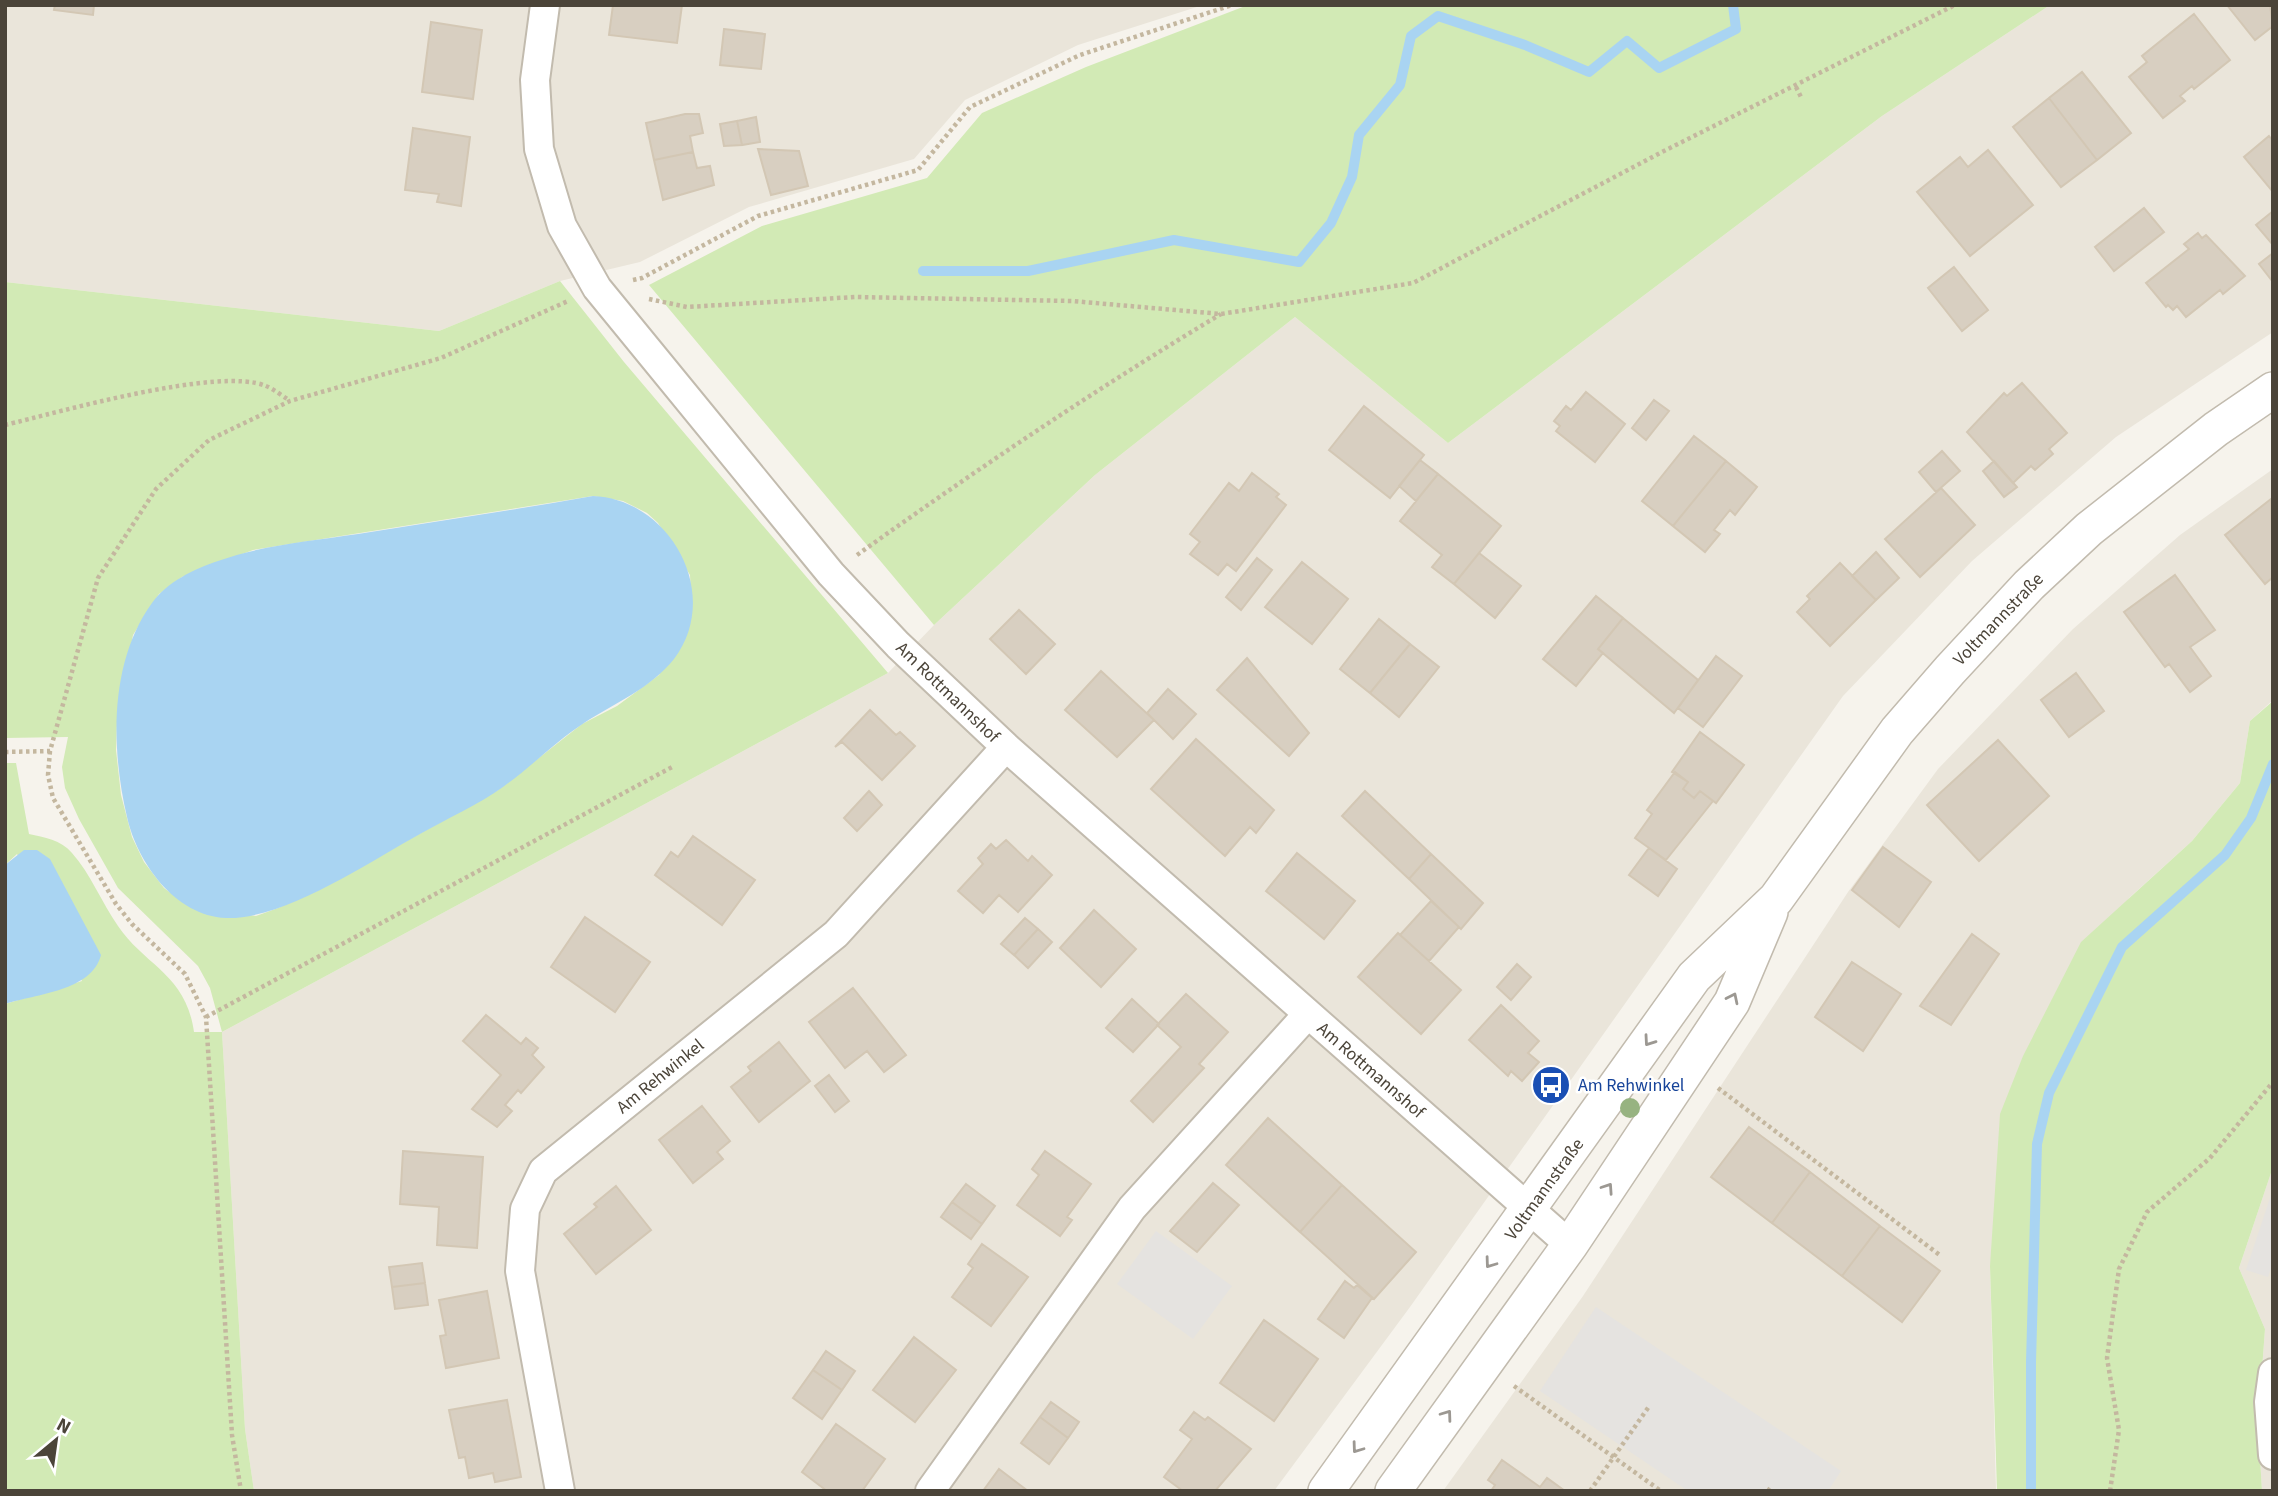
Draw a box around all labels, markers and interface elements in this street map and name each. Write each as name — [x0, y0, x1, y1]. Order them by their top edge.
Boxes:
street label: Voltmannstraße — [1947, 567, 2049, 671]
street label: Am Rottmannshof — [890, 636, 1006, 749]
one-way arrow — [1725, 993, 1739, 1005]
street label: Am Rottmannshof — [1311, 1016, 1431, 1125]
street label: Am Rehwinkel — [611, 1033, 710, 1120]
one-way arrow — [1645, 1033, 1657, 1046]
bus stop icon: Am Rehwinkel — [1530, 1064, 1572, 1106]
place label: Am Rehwinkel — [1578, 1073, 1684, 1098]
street label: Voltmannstraße — [1499, 1133, 1590, 1245]
one-way arrow — [1600, 1183, 1612, 1196]
one-way arrow — [1486, 1255, 1499, 1268]
north arrow — [21, 1405, 91, 1475]
one-way arrow — [1439, 1411, 1451, 1423]
text: N — [51, 1412, 76, 1441]
one-way arrow — [1353, 1440, 1366, 1453]

